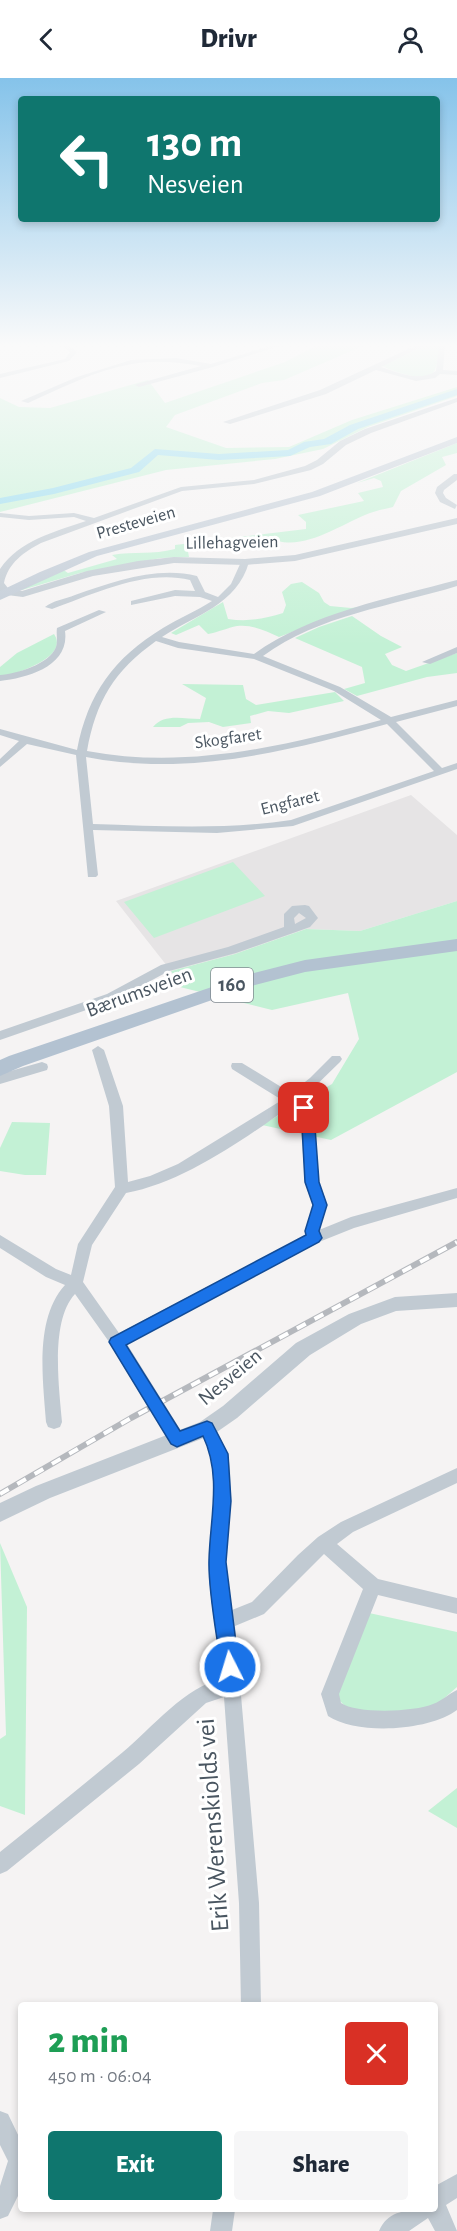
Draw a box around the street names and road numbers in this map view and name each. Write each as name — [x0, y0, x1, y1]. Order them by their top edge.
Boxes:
street label: Presteveien — [94, 503, 178, 543]
street label: Lillehagveien — [185, 533, 279, 553]
street label: Skogfaret — [194, 725, 263, 753]
street label: Engfaret — [259, 787, 321, 819]
street label: Bærumsveien — [83, 963, 195, 1021]
road number: 160 — [211, 968, 253, 1002]
street label: Nesveien — [194, 1345, 266, 1409]
street label: Erik Werenskiolds vei — [193, 1717, 233, 1933]

